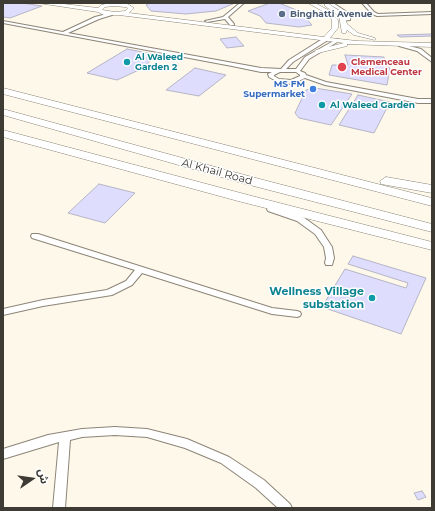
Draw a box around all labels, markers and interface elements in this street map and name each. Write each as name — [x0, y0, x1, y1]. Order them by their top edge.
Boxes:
marker: Binghatti Avenue — [277, 9, 287, 19]
place label: Binghatti Avenue — [290, 9, 373, 19]
place label: Al Waleed Garden 2 — [135, 52, 183, 73]
marker: Al Waleed Garden 2 — [122, 57, 132, 67]
place label: Clemenceau Medical Center — [351, 57, 422, 78]
marker: Clemenceau Medical Center — [336, 61, 348, 73]
place label: MS FM Supermarket — [243, 79, 305, 100]
marker: MS FM Supermarket — [308, 84, 318, 94]
marker: Al Waleed Garden — [317, 100, 327, 110]
place label: Al Waleed Garden — [330, 100, 415, 110]
street label: Al Khail Road — [180, 156, 254, 188]
place label: Wellness Village substation — [269, 285, 364, 311]
marker: Wellness Village substation — [367, 293, 377, 303]
north arrow — [12, 459, 52, 499]
text: ش — [35, 467, 52, 485]

